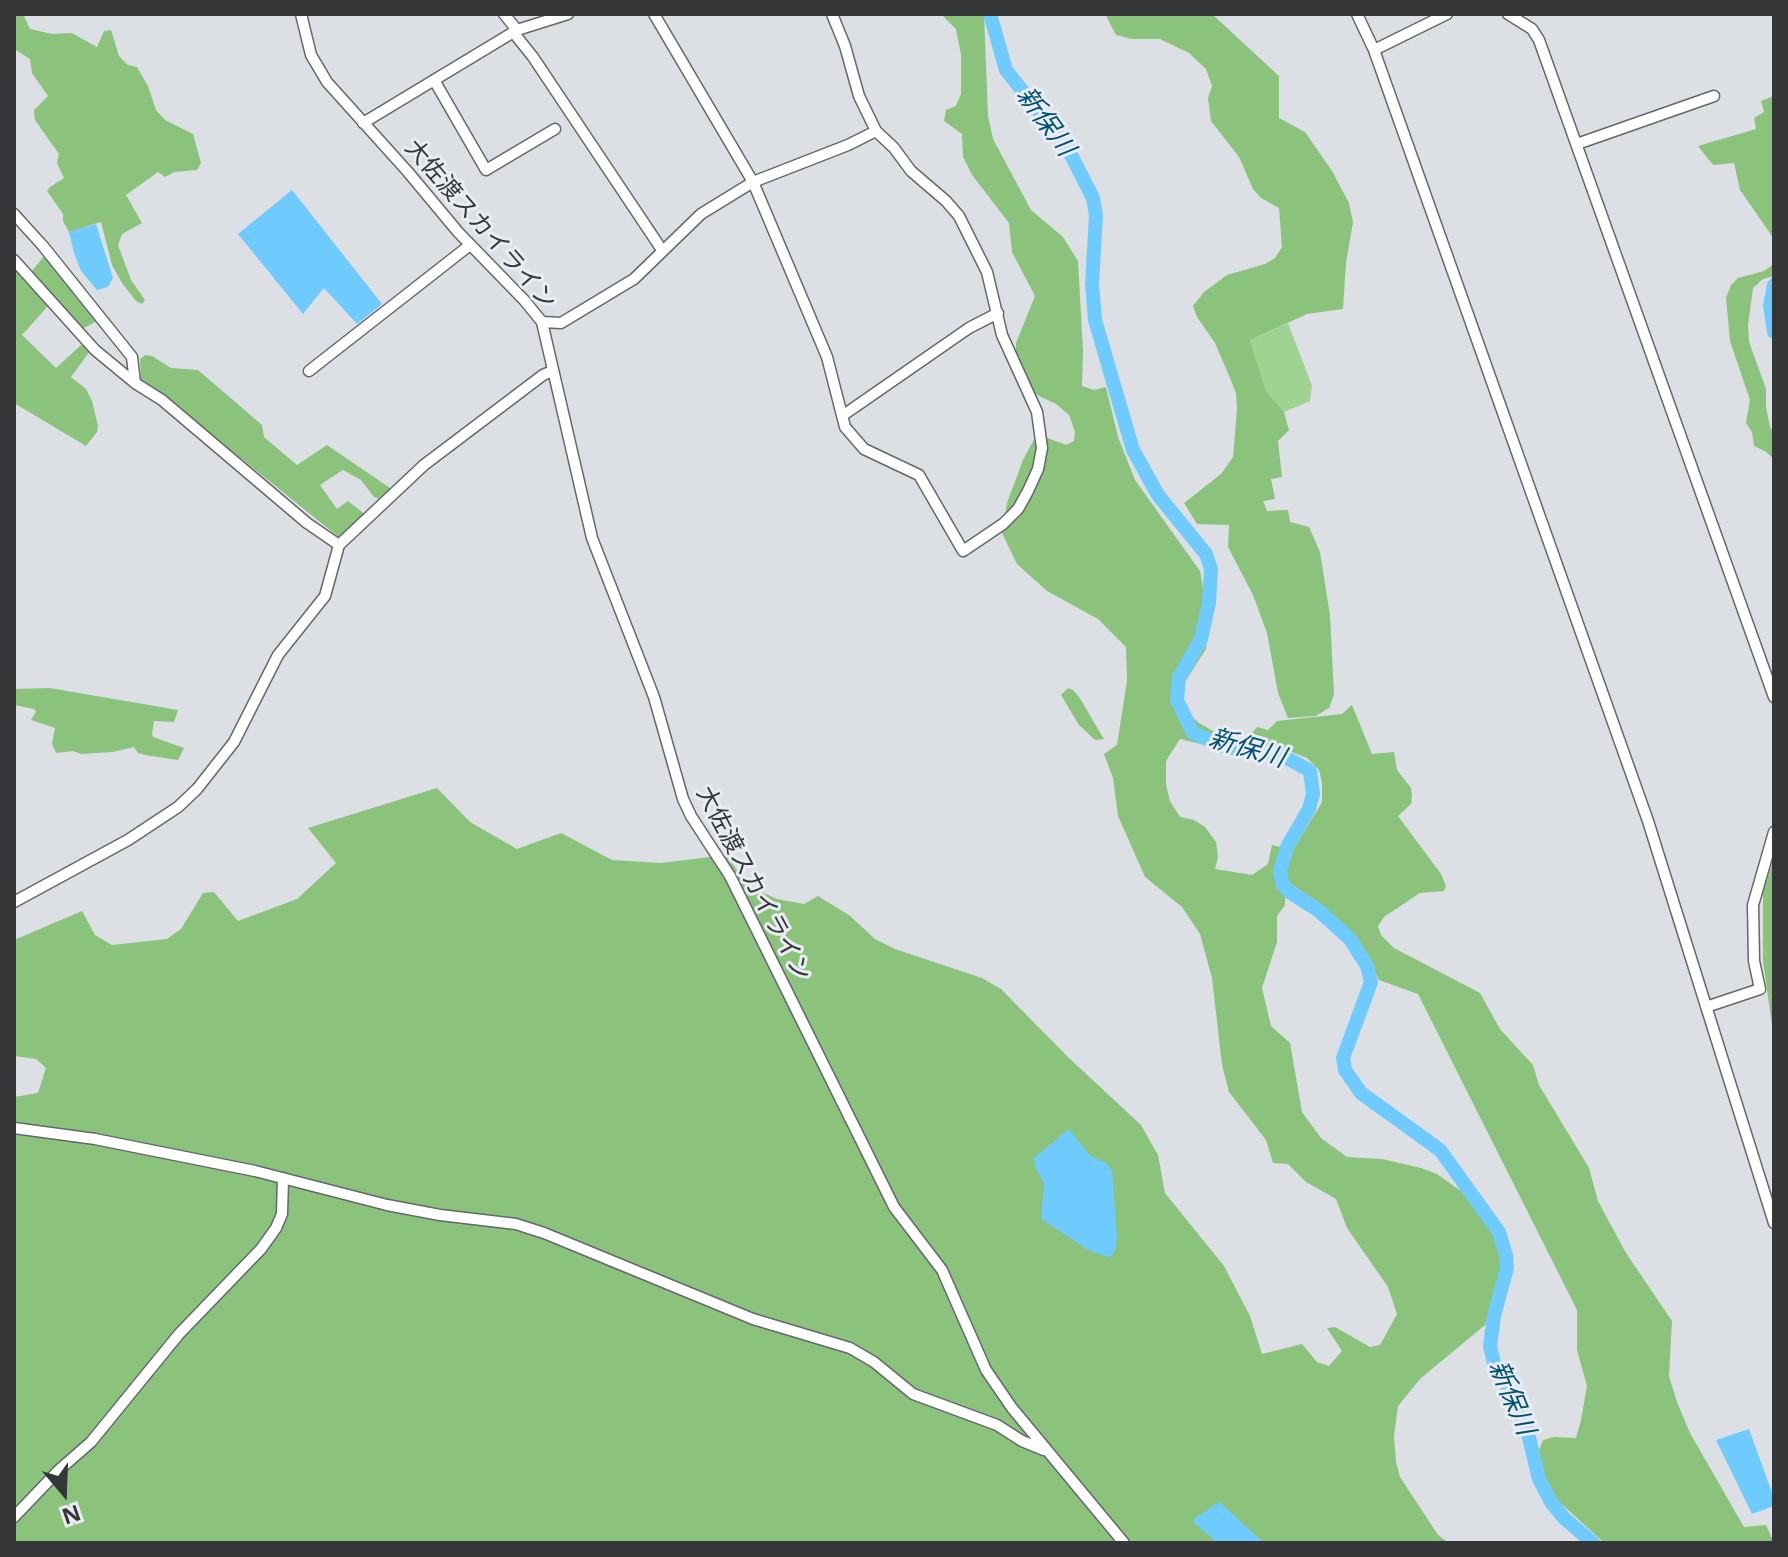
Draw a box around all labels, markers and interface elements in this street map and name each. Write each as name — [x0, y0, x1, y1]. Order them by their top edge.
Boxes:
water label: 新保川 — [1009, 81, 1081, 163]
street label: 大佐渡スカイライン — [398, 134, 562, 316]
water label: 新保川 — [1205, 723, 1289, 775]
street label: 大佐渡スカイライン — [690, 782, 816, 986]
water label: 新保川 — [1481, 1356, 1541, 1440]
north arrow — [24, 1453, 104, 1533]
text: N — [58, 1499, 85, 1533]

